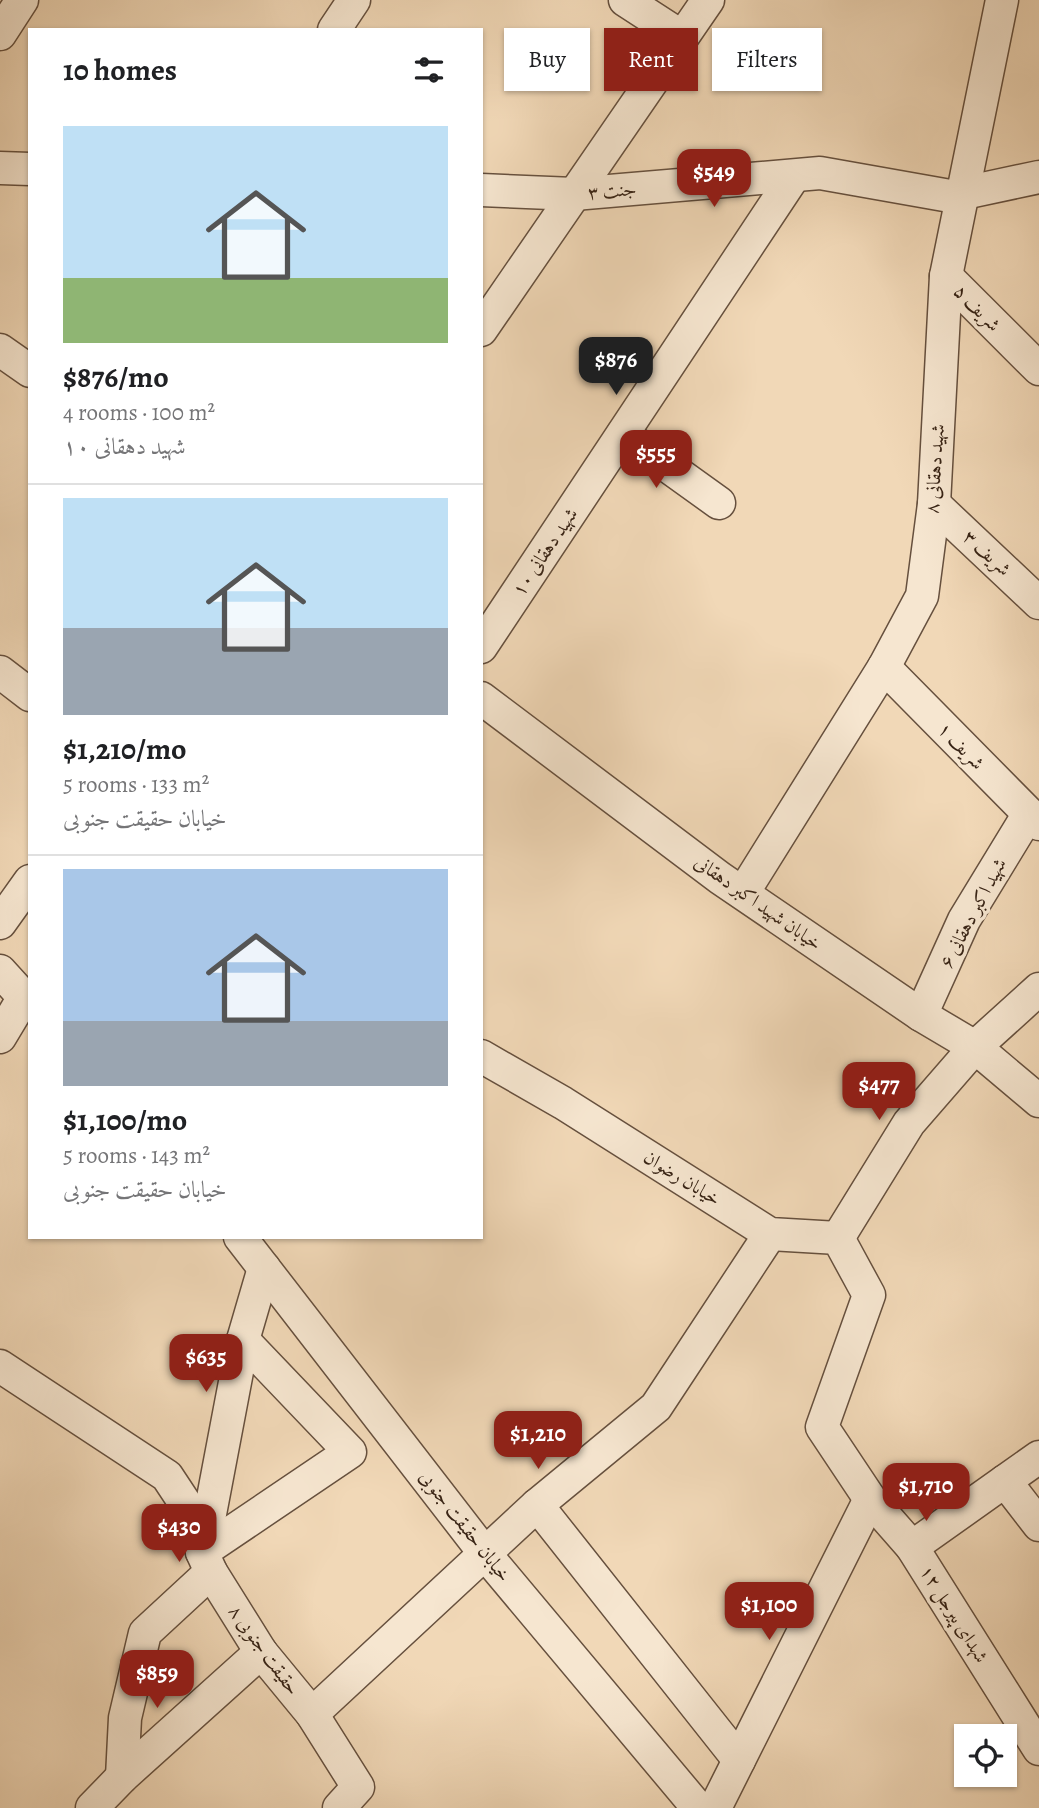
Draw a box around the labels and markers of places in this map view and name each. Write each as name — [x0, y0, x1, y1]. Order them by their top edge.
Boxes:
pin: $549 — [673, 150, 755, 209]
pin: $876 — [575, 338, 657, 397]
pin: $555 — [615, 430, 697, 490]
pin: $477 — [838, 1062, 920, 1122]
pin: $635 — [165, 1334, 247, 1394]
pin: $1,210 — [481, 1412, 595, 1471]
pin: $1,710 — [869, 1464, 983, 1523]
pin: $430 — [138, 1504, 220, 1564]
pin: $1,100 — [712, 1582, 826, 1642]
pin: $859 — [116, 1650, 198, 1710]

